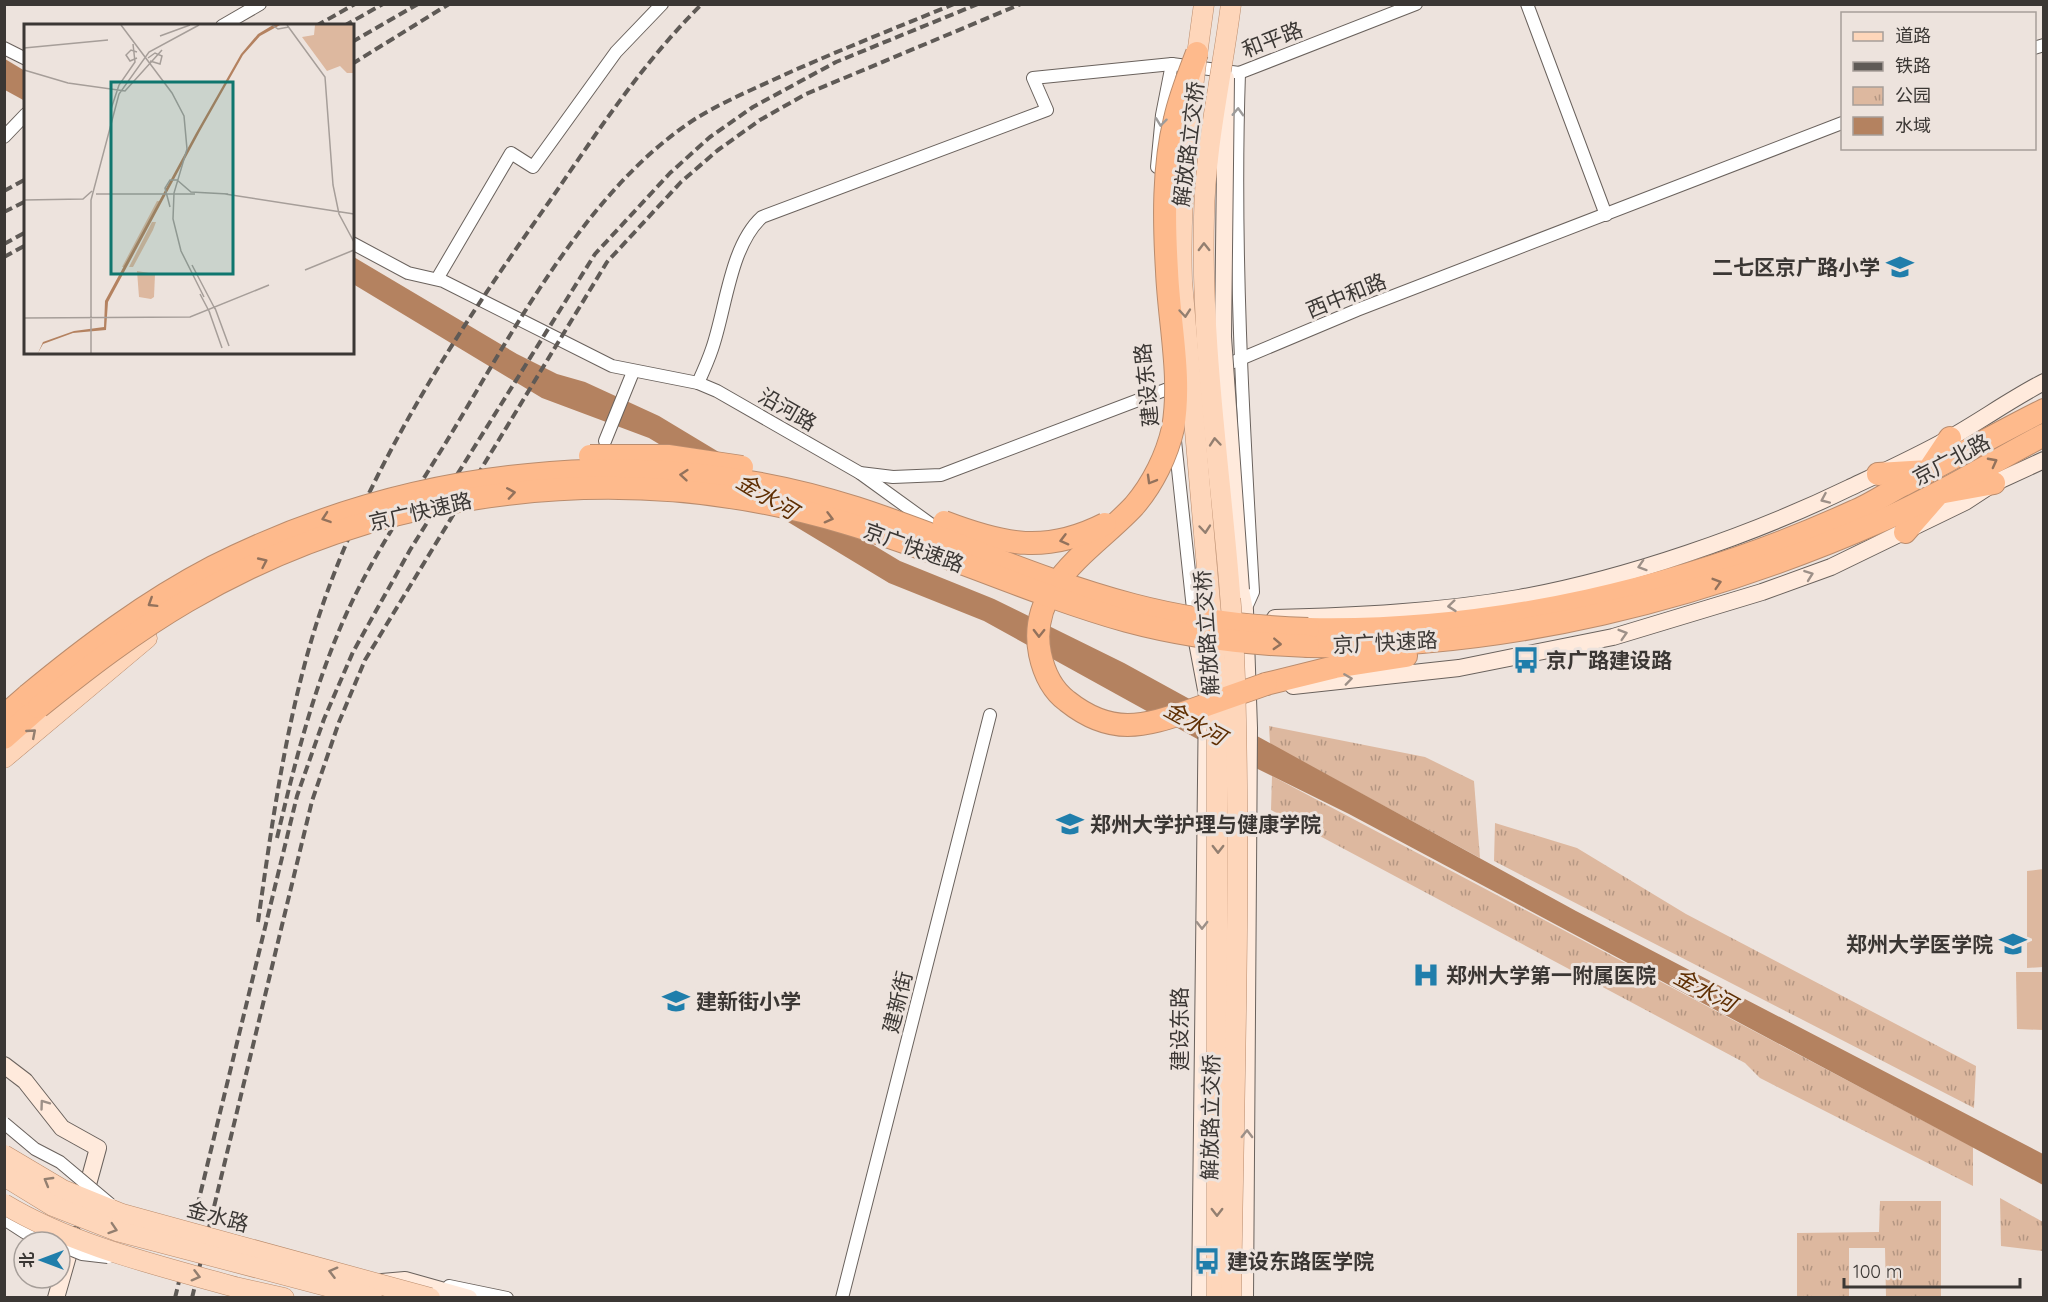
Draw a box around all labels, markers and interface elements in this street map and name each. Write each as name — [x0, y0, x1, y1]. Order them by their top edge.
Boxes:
legend — [1841, 12, 2036, 150]
street label: 和平路 — [1238, 16, 1306, 62]
inset map — [24, 24, 354, 354]
text: 道路 — [1895, 24, 1931, 47]
text: 铁路 — [1895, 54, 1931, 77]
street label: 解放路立交桥 — [1167, 80, 1209, 208]
text: 公园 — [1895, 84, 1931, 107]
one-way arrow — [1231, 108, 1244, 117]
text: 水域 — [1895, 114, 1931, 137]
one-way arrow — [1155, 117, 1168, 126]
one-way arrow — [1198, 243, 1210, 252]
school or university icon: 二七区京广路小学 — [1885, 252, 1915, 282]
place label: 二七区京广路小学 — [1712, 254, 1880, 280]
street label: 西中和路 — [1302, 267, 1390, 323]
one-way arrow — [1178, 309, 1191, 318]
street label: 建设东路 — [1129, 342, 1163, 428]
street label: 沿河路 — [754, 382, 822, 436]
street label: 京广北路 — [1908, 428, 1994, 490]
one-way arrow — [1209, 437, 1222, 446]
one-way arrow — [1987, 458, 1997, 469]
water label: 金水河 — [731, 467, 806, 527]
one-way arrow — [679, 469, 689, 482]
one-way arrow — [1147, 474, 1159, 484]
street label: 京广快速路 — [366, 487, 474, 535]
one-way arrow — [506, 487, 515, 499]
one-way arrow — [1821, 492, 1832, 504]
one-way arrow — [824, 510, 834, 523]
one-way arrow — [322, 511, 332, 524]
street label: 京广快速路 — [860, 517, 968, 577]
one-way arrow — [1198, 524, 1211, 533]
one-way arrow — [1059, 533, 1069, 546]
one-way arrow — [257, 557, 268, 569]
one-way arrow — [1637, 559, 1648, 571]
street label: 解放路立交桥 — [1189, 569, 1223, 697]
one-way arrow — [1803, 570, 1814, 583]
one-way arrow — [1711, 578, 1722, 590]
one-way arrow — [147, 596, 158, 607]
one-way arrow — [1447, 599, 1456, 612]
street label: 京广快速路 — [1332, 626, 1438, 658]
one-way arrow — [1033, 629, 1045, 638]
one-way arrow — [1617, 629, 1628, 642]
one-way arrow — [1273, 638, 1282, 651]
bus stop icon: 京广路建设路 — [1511, 645, 1541, 675]
place label: 京广路建设路 — [1546, 647, 1672, 673]
one-way arrow — [1344, 674, 1353, 686]
water label: 金水河 — [1159, 695, 1234, 753]
one-way arrow — [25, 729, 36, 740]
school or university icon: 郑州大学护理与健康学院 — [1055, 809, 1085, 839]
place label: 郑州大学护理与健康学院 — [1090, 811, 1321, 837]
one-way arrow — [1212, 845, 1224, 854]
one-way arrow — [1196, 920, 1208, 929]
school or university icon: 郑州大学医学院 — [1998, 929, 2028, 959]
place label: 郑州大学医学院 — [1846, 931, 1993, 957]
hospital icon: 郑州大学第一附属医院 — [1411, 960, 1441, 990]
place label: 郑州大学第一附属医院 — [1446, 962, 1656, 988]
water label: 金水河 — [1669, 962, 1744, 1020]
street label: 建新街 — [877, 968, 917, 1036]
school or university icon: 建新街小学 — [661, 986, 691, 1016]
street label: 建设东路 — [1166, 987, 1192, 1071]
place label: 建新街小学 — [696, 988, 801, 1014]
street label: 解放路立交桥 — [1196, 1054, 1224, 1180]
one-way arrow — [41, 1100, 52, 1111]
one-way arrow — [1241, 1130, 1253, 1139]
one-way arrow — [44, 1177, 54, 1189]
street label: 金水路 — [184, 1195, 252, 1237]
one-way arrow — [1211, 1208, 1223, 1217]
one-way arrow — [107, 1222, 118, 1235]
north arrow — [12, 1230, 72, 1290]
bus stop icon: 建设东路医学院 — [1192, 1246, 1222, 1276]
place label: 建设东路医学院 — [1227, 1248, 1374, 1274]
scale bar — [1844, 1251, 2020, 1289]
text: 北 — [17, 1252, 37, 1268]
text: 100 m — [1853, 1260, 1902, 1283]
one-way arrow — [328, 1266, 338, 1279]
one-way arrow — [191, 1269, 201, 1281]

